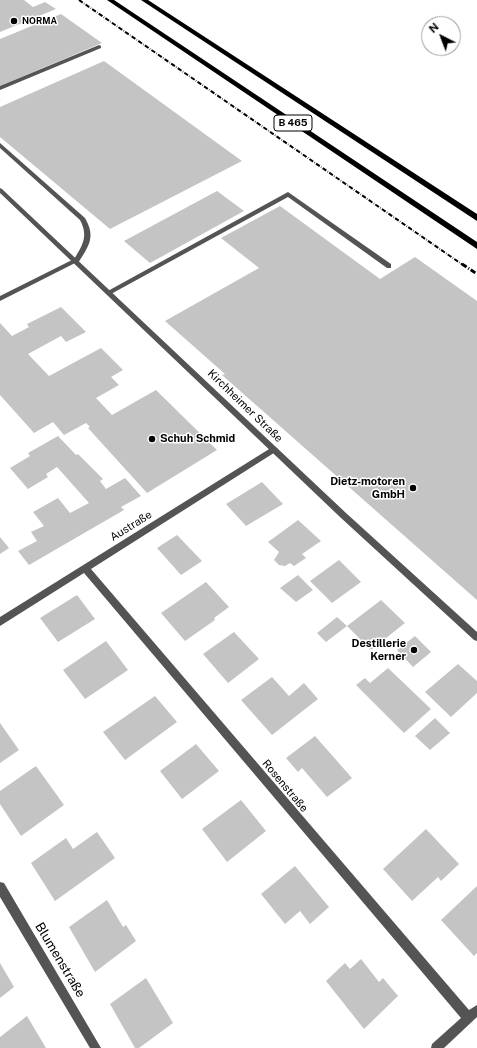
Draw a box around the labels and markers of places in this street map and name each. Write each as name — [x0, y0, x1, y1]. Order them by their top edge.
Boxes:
marker: NORMA — [9, 16, 19, 26]
place label: NORMA — [22, 16, 57, 26]
place label: Schuh Schmid — [160, 432, 235, 446]
marker: Schuh Schmid — [147, 434, 157, 444]
place label: Dietz‐motoren GmbH — [330, 475, 405, 501]
marker: Dietz‐motoren GmbH — [408, 483, 418, 493]
place label: Destillerie Kerner — [352, 637, 406, 663]
marker: Destillerie Kerner — [409, 645, 419, 655]

